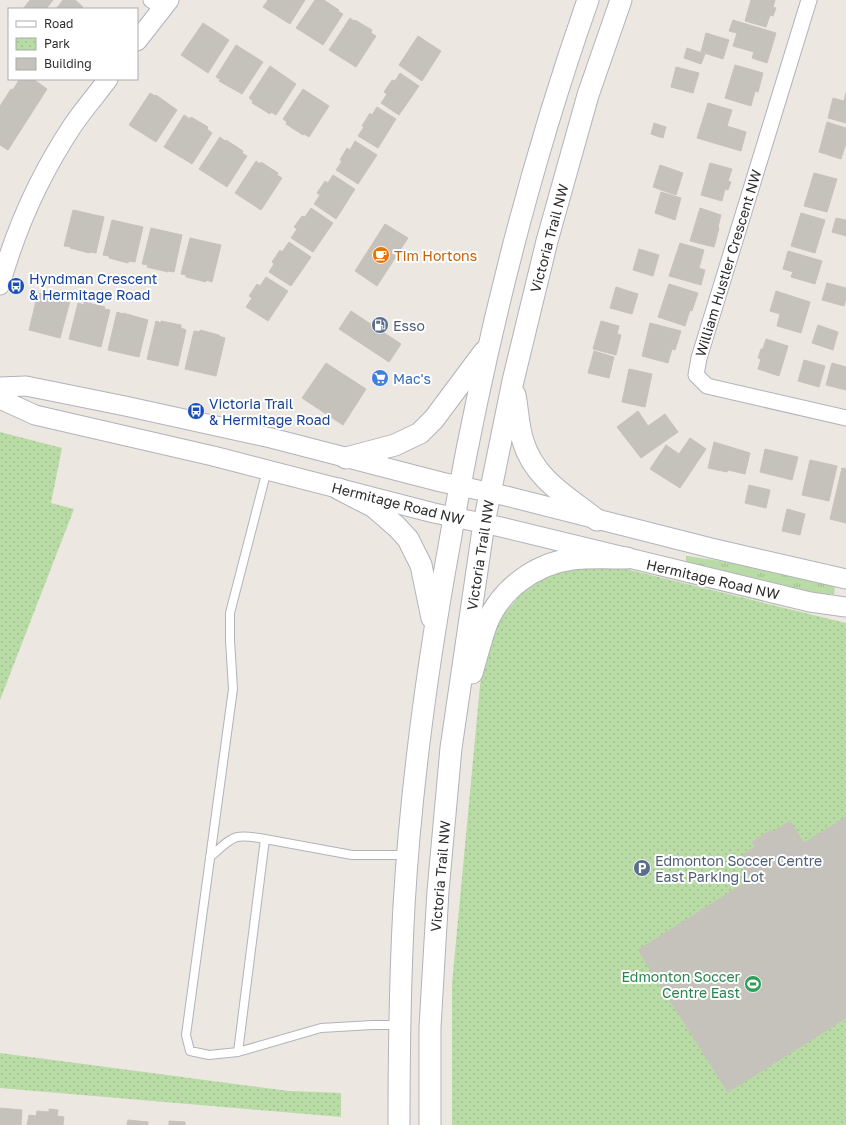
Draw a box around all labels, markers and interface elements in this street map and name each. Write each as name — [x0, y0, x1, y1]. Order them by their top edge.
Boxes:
legend — [8, 8, 138, 80]
text: Road — [44, 16, 73, 31]
text: Park — [44, 36, 70, 51]
text: Building — [44, 56, 92, 71]
street label: William Hustler Crescent NW — [691, 167, 765, 359]
street label: Victoria Trail NW — [526, 181, 572, 294]
cafe icon: Tim Hortons — [371, 245, 391, 265]
place label: Tim Hortons — [394, 247, 477, 264]
place label: Hyndman Crescent & Hermitage Road — [29, 270, 157, 303]
bus stop icon: Hyndman Crescent & Hermitage Road — [6, 276, 26, 296]
fuel station icon: Esso — [370, 315, 390, 335]
place label: Esso — [393, 317, 425, 334]
supermarket icon: Mac's — [370, 368, 390, 388]
place label: Mac's — [393, 370, 431, 387]
place label: Victoria Trail & Hermitage Road — [209, 395, 330, 428]
bus stop icon: Victoria Trail & Hermitage Road — [186, 401, 206, 421]
street label: Hermitage Road NW — [330, 478, 467, 528]
street label: Victoria Trail NW — [463, 498, 497, 612]
street label: Hermitage Road NW — [645, 555, 782, 603]
street label: Victoria Trail NW — [427, 819, 453, 932]
place label: Edmonton Soccer Centre East Parking Lot — [655, 852, 822, 885]
parking icon: Edmonton Soccer Centre East Parking Lot — [632, 858, 652, 878]
place label: Edmonton Soccer Centre East — [621, 968, 741, 1001]
sports icon: Edmonton Soccer Centre East — [743, 974, 763, 994]

